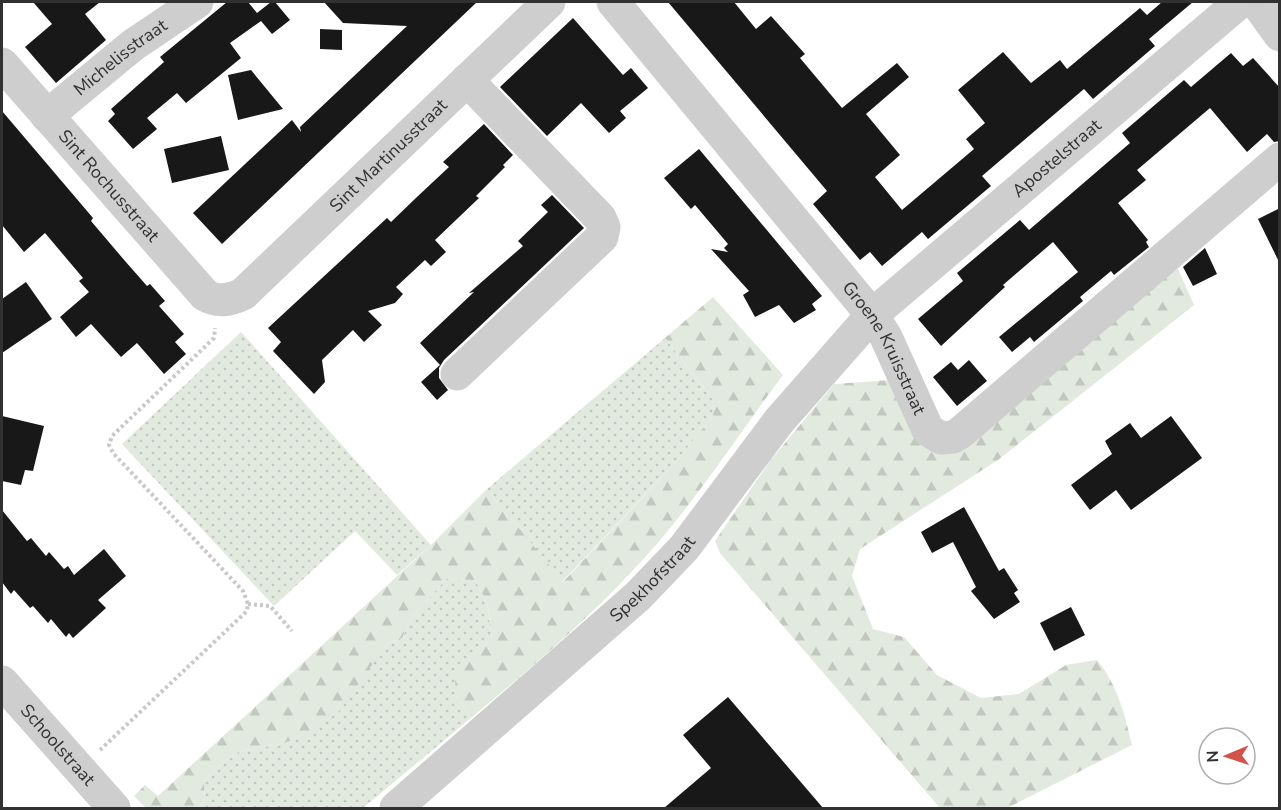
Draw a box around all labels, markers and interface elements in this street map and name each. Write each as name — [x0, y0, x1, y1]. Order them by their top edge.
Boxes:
street label: Michelisstraat — [68, 13, 172, 101]
street label: Sint Martinusstraat — [324, 93, 453, 217]
street label: Apostelstraat — [1007, 113, 1107, 203]
street label: Sint Rochusstraat — [53, 124, 165, 248]
street label: Groene Kruisstraat — [837, 276, 932, 419]
street label: Spekhofstraat — [604, 530, 701, 628]
street label: Schoolstraat — [15, 699, 101, 791]
north arrow — [1197, 726, 1257, 786]
text: N — [1202, 750, 1224, 763]

